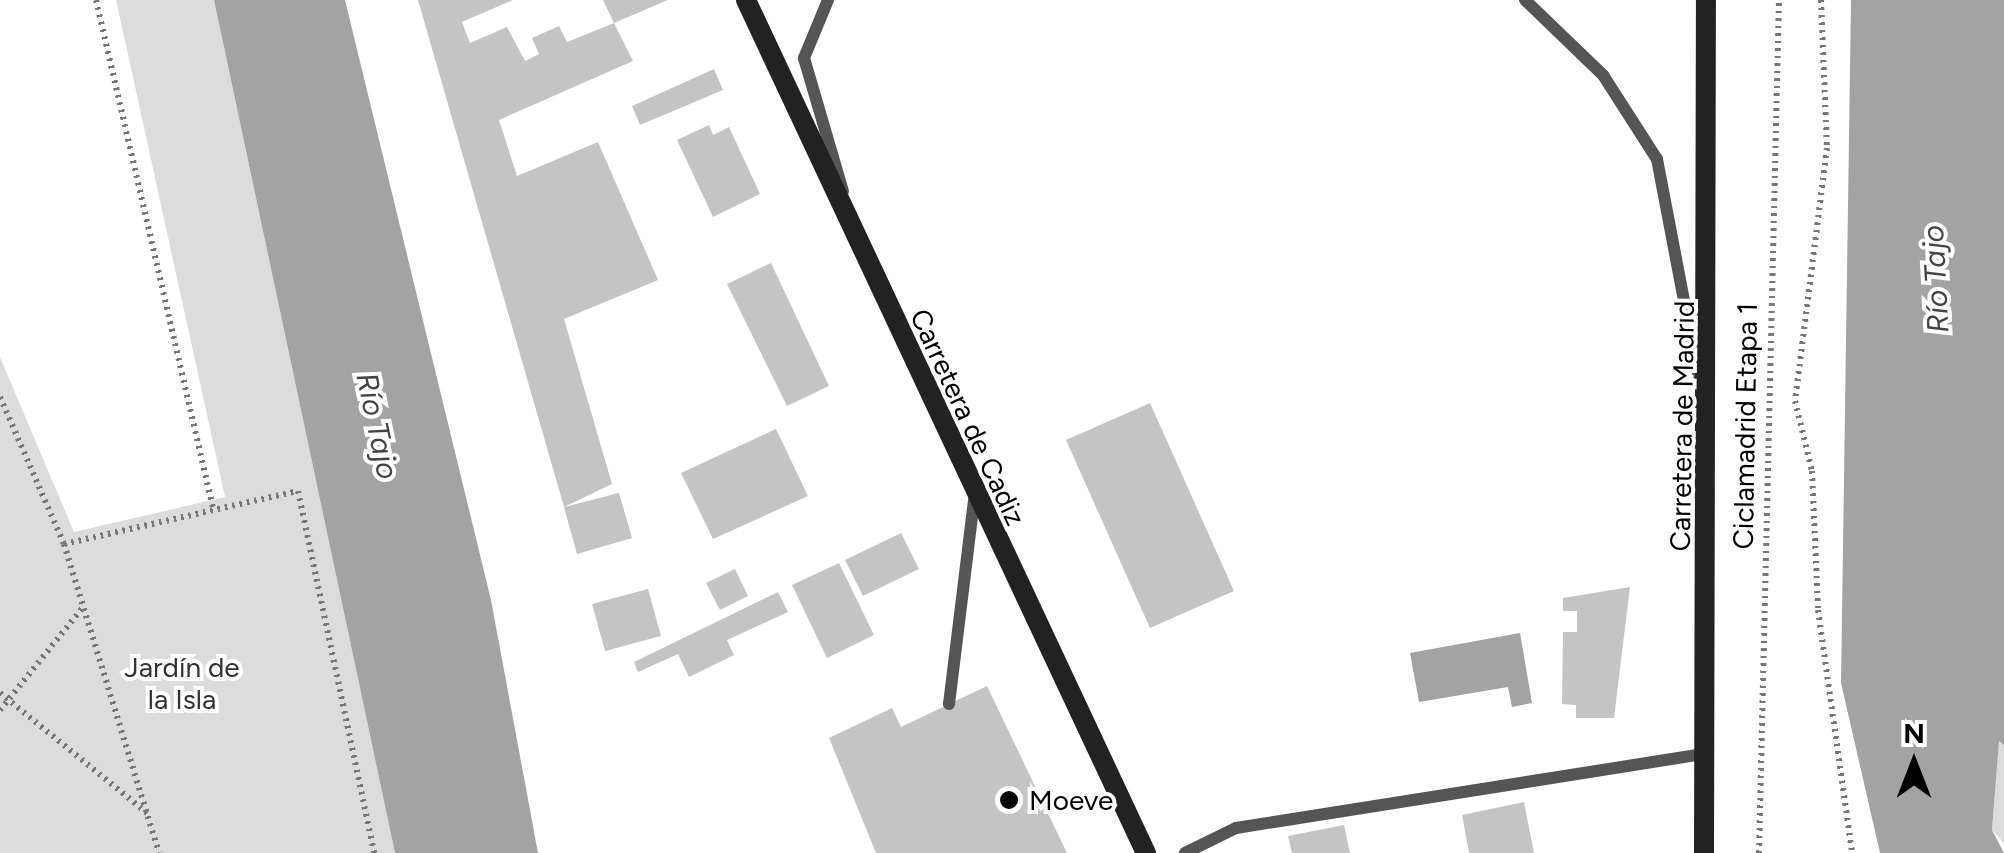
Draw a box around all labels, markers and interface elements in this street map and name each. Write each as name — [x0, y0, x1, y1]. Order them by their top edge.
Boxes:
water label: Río Tajo — [1915, 224, 1957, 334]
street label: Carretera de Madrid — [1663, 300, 1701, 552]
street label: Ciclamadrid Etapa 1 — [1726, 302, 1764, 550]
street label: Carretera de Cadiz — [903, 303, 1033, 531]
water label: Río Tajo — [348, 369, 406, 483]
park label: Jardín de la Isla — [124, 650, 240, 716]
north arrow — [1864, 713, 1964, 813]
text: N — [1903, 716, 1925, 750]
place label: Moeve — [1029, 783, 1113, 817]
marker: Moeve — [998, 789, 1020, 811]

